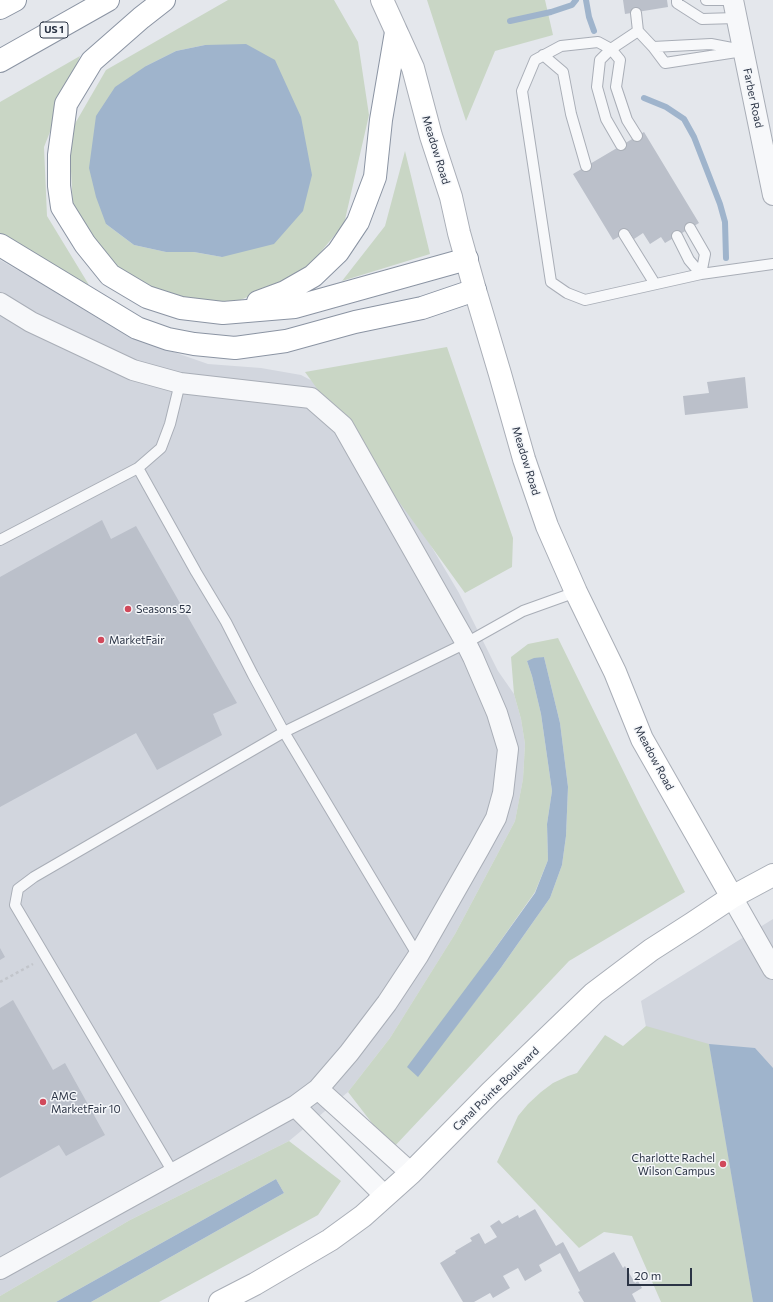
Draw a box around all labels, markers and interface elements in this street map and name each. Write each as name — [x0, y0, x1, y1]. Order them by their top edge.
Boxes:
road number: US 1 — [40, 22, 68, 38]
street label: Farber Road — [740, 67, 766, 129]
street label: Meadow Road — [419, 114, 453, 186]
street label: Meadow Road — [509, 425, 543, 497]
place label: Seasons 52 — [136, 602, 191, 616]
marker: Seasons 52 — [123, 604, 133, 614]
place label: MarketFair — [109, 633, 165, 647]
marker: MarketFair — [96, 635, 106, 645]
street label: Meadow Road — [631, 723, 677, 793]
street label: Canal Pointe Boulevard — [450, 1044, 542, 1134]
place label: AMC MarketFair 10 — [51, 1089, 121, 1115]
marker: AMC MarketFair 10 — [38, 1097, 48, 1107]
place label: Charlotte Rachel Wilson Campus — [631, 1151, 715, 1177]
marker: Charlotte Rachel Wilson Campus — [718, 1159, 728, 1169]
scale bar — [629, 1260, 694, 1286]
text: 20 m — [634, 1268, 661, 1282]

